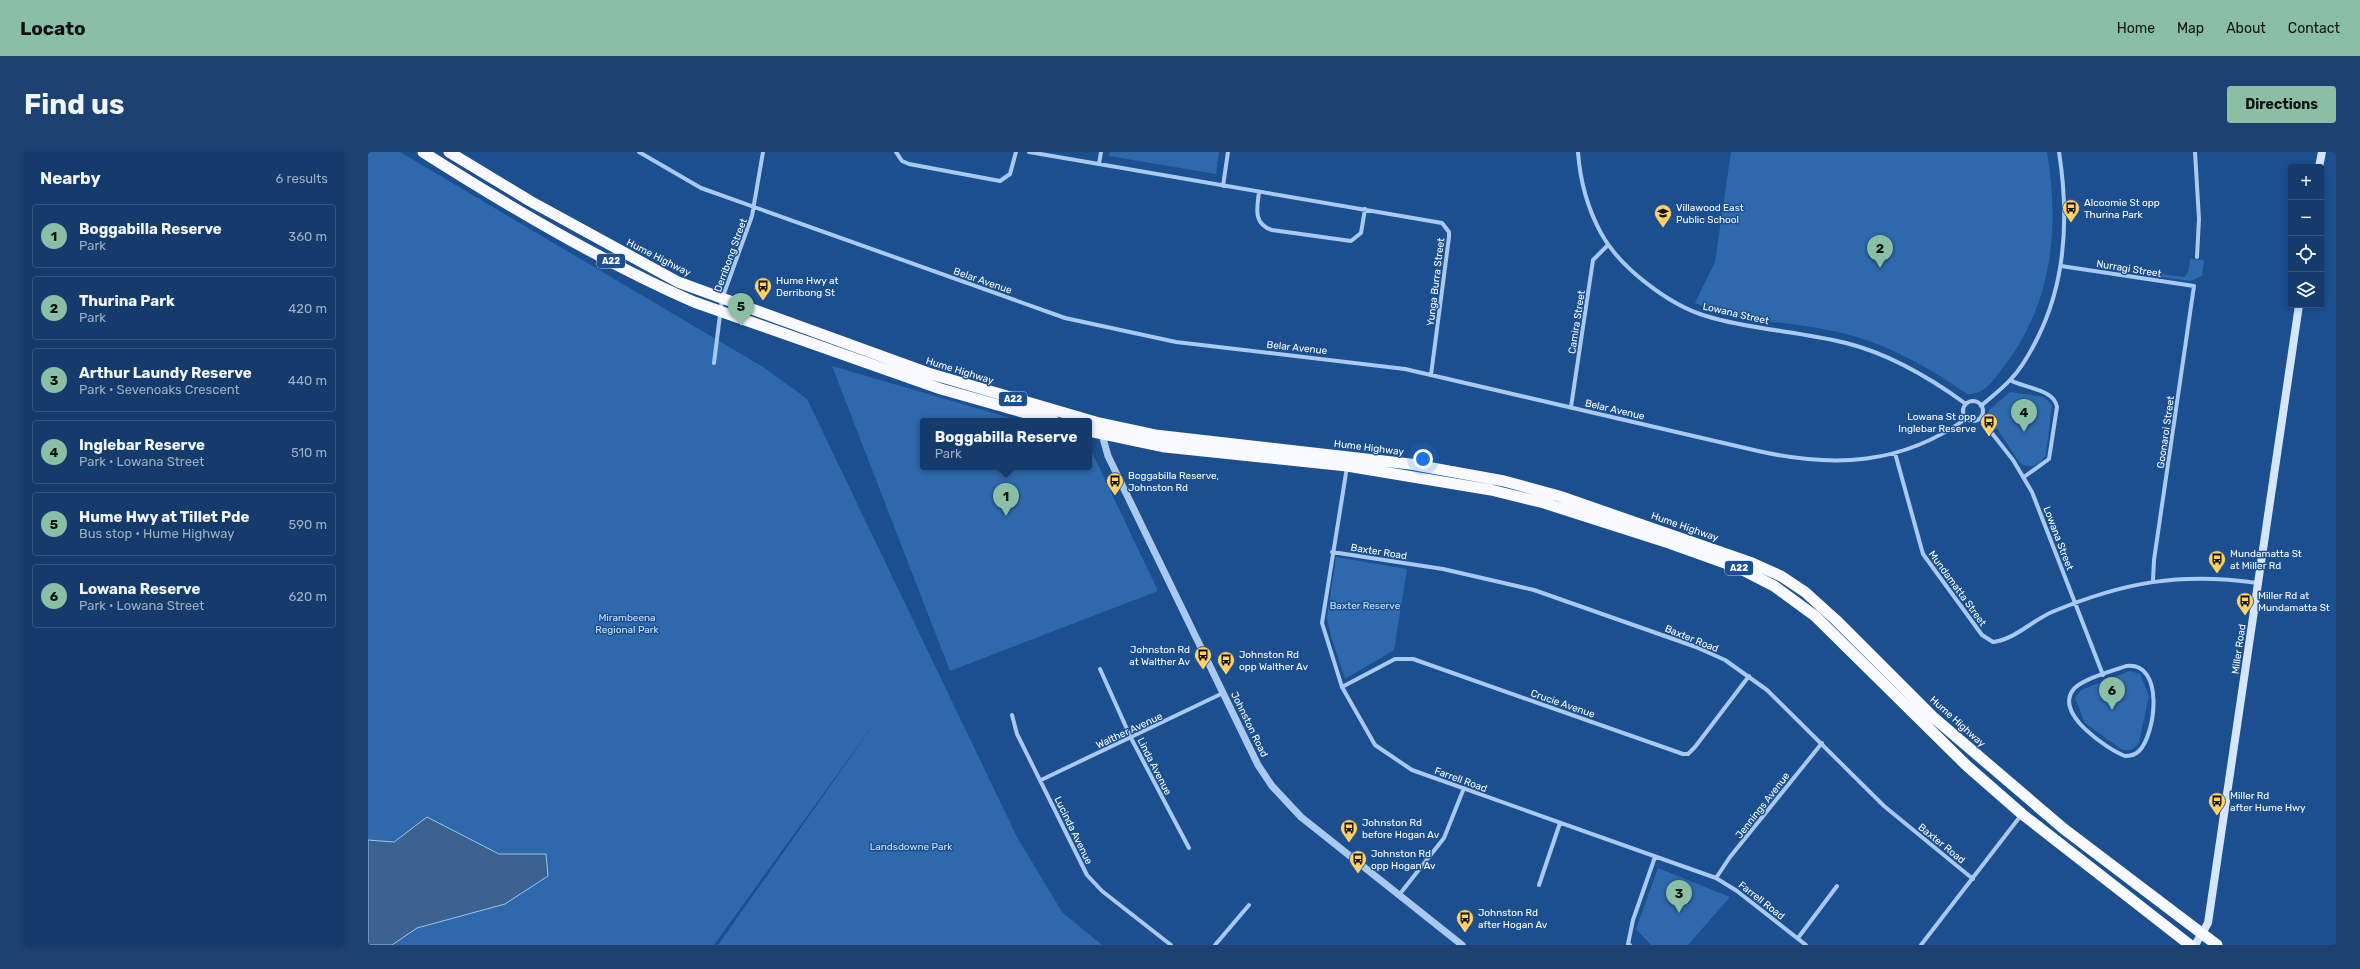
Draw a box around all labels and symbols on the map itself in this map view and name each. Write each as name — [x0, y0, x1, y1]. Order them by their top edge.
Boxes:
place label: Alcoomie St opp Thurina Park — [2084, 197, 2160, 221]
bus stop icon: Alcoomie St opp Thurina Park — [2061, 198, 2081, 223]
place label: Villawood East Public School — [1676, 202, 1744, 226]
school or university icon: Villawood East Public School — [1653, 203, 1673, 228]
street label: Derribong Street — [712, 217, 750, 294]
pin: 2 — [1867, 235, 1893, 268]
street label: Hume Highway — [624, 237, 693, 279]
street label: Yunga Burra Street — [1425, 237, 1447, 327]
road number: A22 — [597, 254, 625, 268]
street label: Nurragi Street — [2095, 258, 2162, 280]
street label: Belar Avenue — [952, 265, 1014, 297]
place label: Hume Hwy at Derribong St — [776, 275, 838, 299]
bus stop icon: Hume Hwy at Derribong St — [753, 276, 773, 301]
street label: Camira Street — [1566, 289, 1588, 355]
pin: 5 — [728, 293, 754, 326]
street label: Lowana Street — [1702, 301, 1770, 327]
street label: Belar Avenue — [1266, 339, 1328, 357]
street label: Hume Highway — [924, 355, 996, 387]
road number: A22 — [999, 392, 1027, 406]
street label: Goonaroi Street — [2155, 395, 2177, 469]
street label: Belar Avenue — [1584, 397, 1646, 423]
pin: 4 — [2011, 399, 2037, 432]
place label: Lowana St opp Inglebar Reserve — [1898, 411, 1976, 435]
bus stop icon: Lowana St opp Inglebar Reserve — [1979, 412, 1999, 437]
street label: Hume Highway — [1333, 438, 1405, 458]
your location — [1413, 449, 1433, 469]
place label: Boggabilla Reserve, Johnston Rd — [1128, 470, 1219, 494]
bus stop icon: Boggabilla Reserve, Johnston Rd — [1105, 471, 1125, 496]
pin: 1 — [993, 483, 1019, 516]
street label: Lowana Street — [2040, 505, 2076, 572]
street label: Hume Highway — [1649, 510, 1720, 544]
street label: Baxter Road — [1350, 542, 1408, 562]
street label: Mundamatta Street — [1926, 548, 1989, 629]
place label: Mundamatta St at Miller Rd — [2230, 548, 2302, 572]
bus stop icon: Mundamatta St at Miller Rd — [2207, 549, 2227, 574]
road number: A22 — [1725, 561, 1753, 575]
place label: Miller Rd at Mundamatta St — [2258, 590, 2330, 614]
bus stop icon: Miller Rd at Mundamatta St — [2235, 591, 2255, 616]
park label: Baxter Reserve — [1330, 600, 1401, 612]
park label: Mirambeena Regional Park — [595, 612, 660, 636]
street label: Baxter Road — [1663, 623, 1720, 655]
street label: Miller Road — [2230, 623, 2248, 675]
place label: Johnston Rd at Walther Av — [1129, 644, 1190, 668]
bus stop icon: Johnston Rd at Walther Av — [1193, 645, 1213, 670]
place label: Johnston Rd opp Walther Av — [1239, 649, 1308, 673]
bus stop icon: Johnston Rd opp Walther Av — [1216, 650, 1236, 675]
pin: 6 — [2099, 677, 2125, 710]
street label: Crucie Avenue — [1529, 687, 1597, 721]
street label: Johnston Road — [1228, 690, 1270, 759]
street label: Hume Highway — [1927, 694, 1988, 750]
street label: Walther Avenue — [1094, 710, 1165, 752]
street label: Linda Avenue — [1135, 736, 1174, 798]
street label: Farrell Road — [1433, 765, 1489, 795]
street label: Jennings Avenue — [1733, 770, 1793, 841]
place label: Miller Rd after Hume Hwy — [2230, 790, 2306, 814]
bus stop icon: Miller Rd after Hume Hwy — [2207, 791, 2227, 816]
street label: Lucinda Avenue — [1051, 794, 1095, 867]
place label: Johnston Rd before Hogan Av — [1362, 817, 1440, 841]
bus stop icon: Johnston Rd before Hogan Av — [1339, 818, 1359, 843]
street label: Baxter Road — [1916, 821, 1967, 866]
park label: Landsdowne Park — [870, 841, 953, 853]
place label: Johnston Rd opp Hogan Av — [1371, 848, 1436, 872]
bus stop icon: Johnston Rd opp Hogan Av — [1348, 849, 1368, 874]
street label: Farrell Road — [1736, 879, 1787, 923]
pin: 3 — [1666, 880, 1692, 913]
place label: Johnston Rd after Hogan Av — [1478, 907, 1548, 931]
bus stop icon: Johnston Rd after Hogan Av — [1455, 908, 1475, 933]

